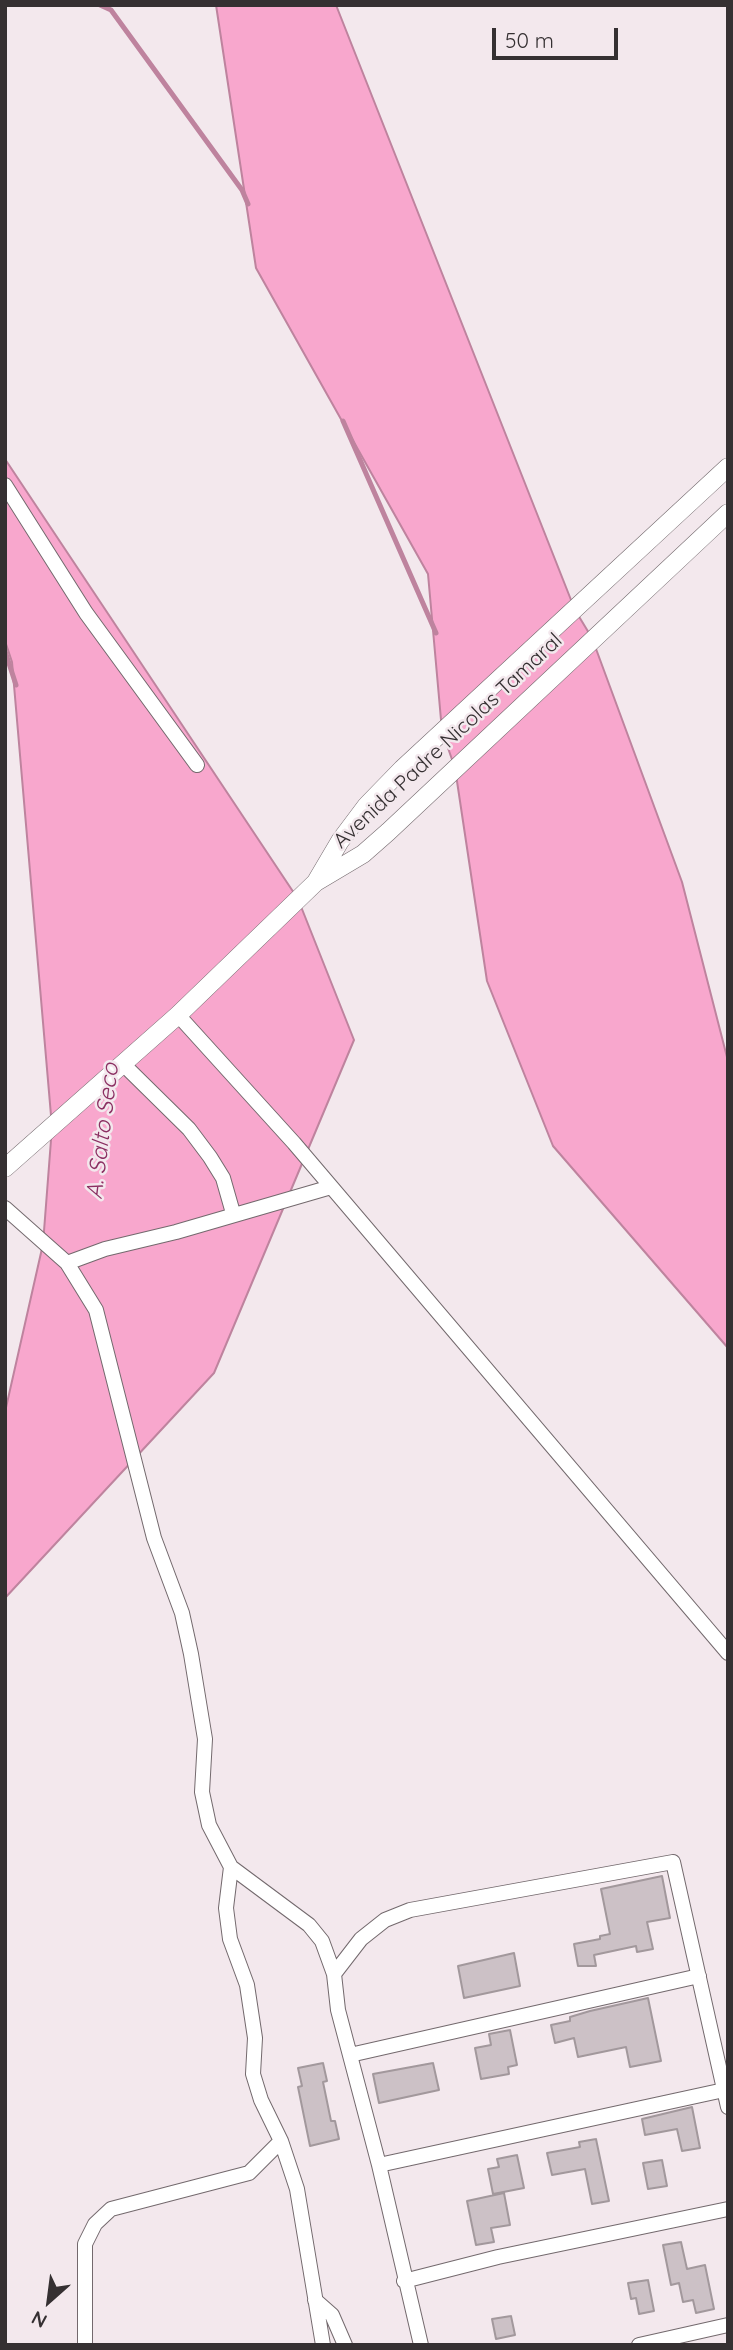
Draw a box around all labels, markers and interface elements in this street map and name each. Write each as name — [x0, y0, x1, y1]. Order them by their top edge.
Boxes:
scale bar — [495, 14, 621, 58]
text: 50 m — [505, 27, 554, 53]
street label: Avenida Padre Nicolas Tamaral — [328, 628, 568, 854]
water label: A. Salto Seco — [81, 1061, 125, 1201]
north arrow — [14, 2266, 84, 2336]
text: N — [27, 2306, 51, 2333]

